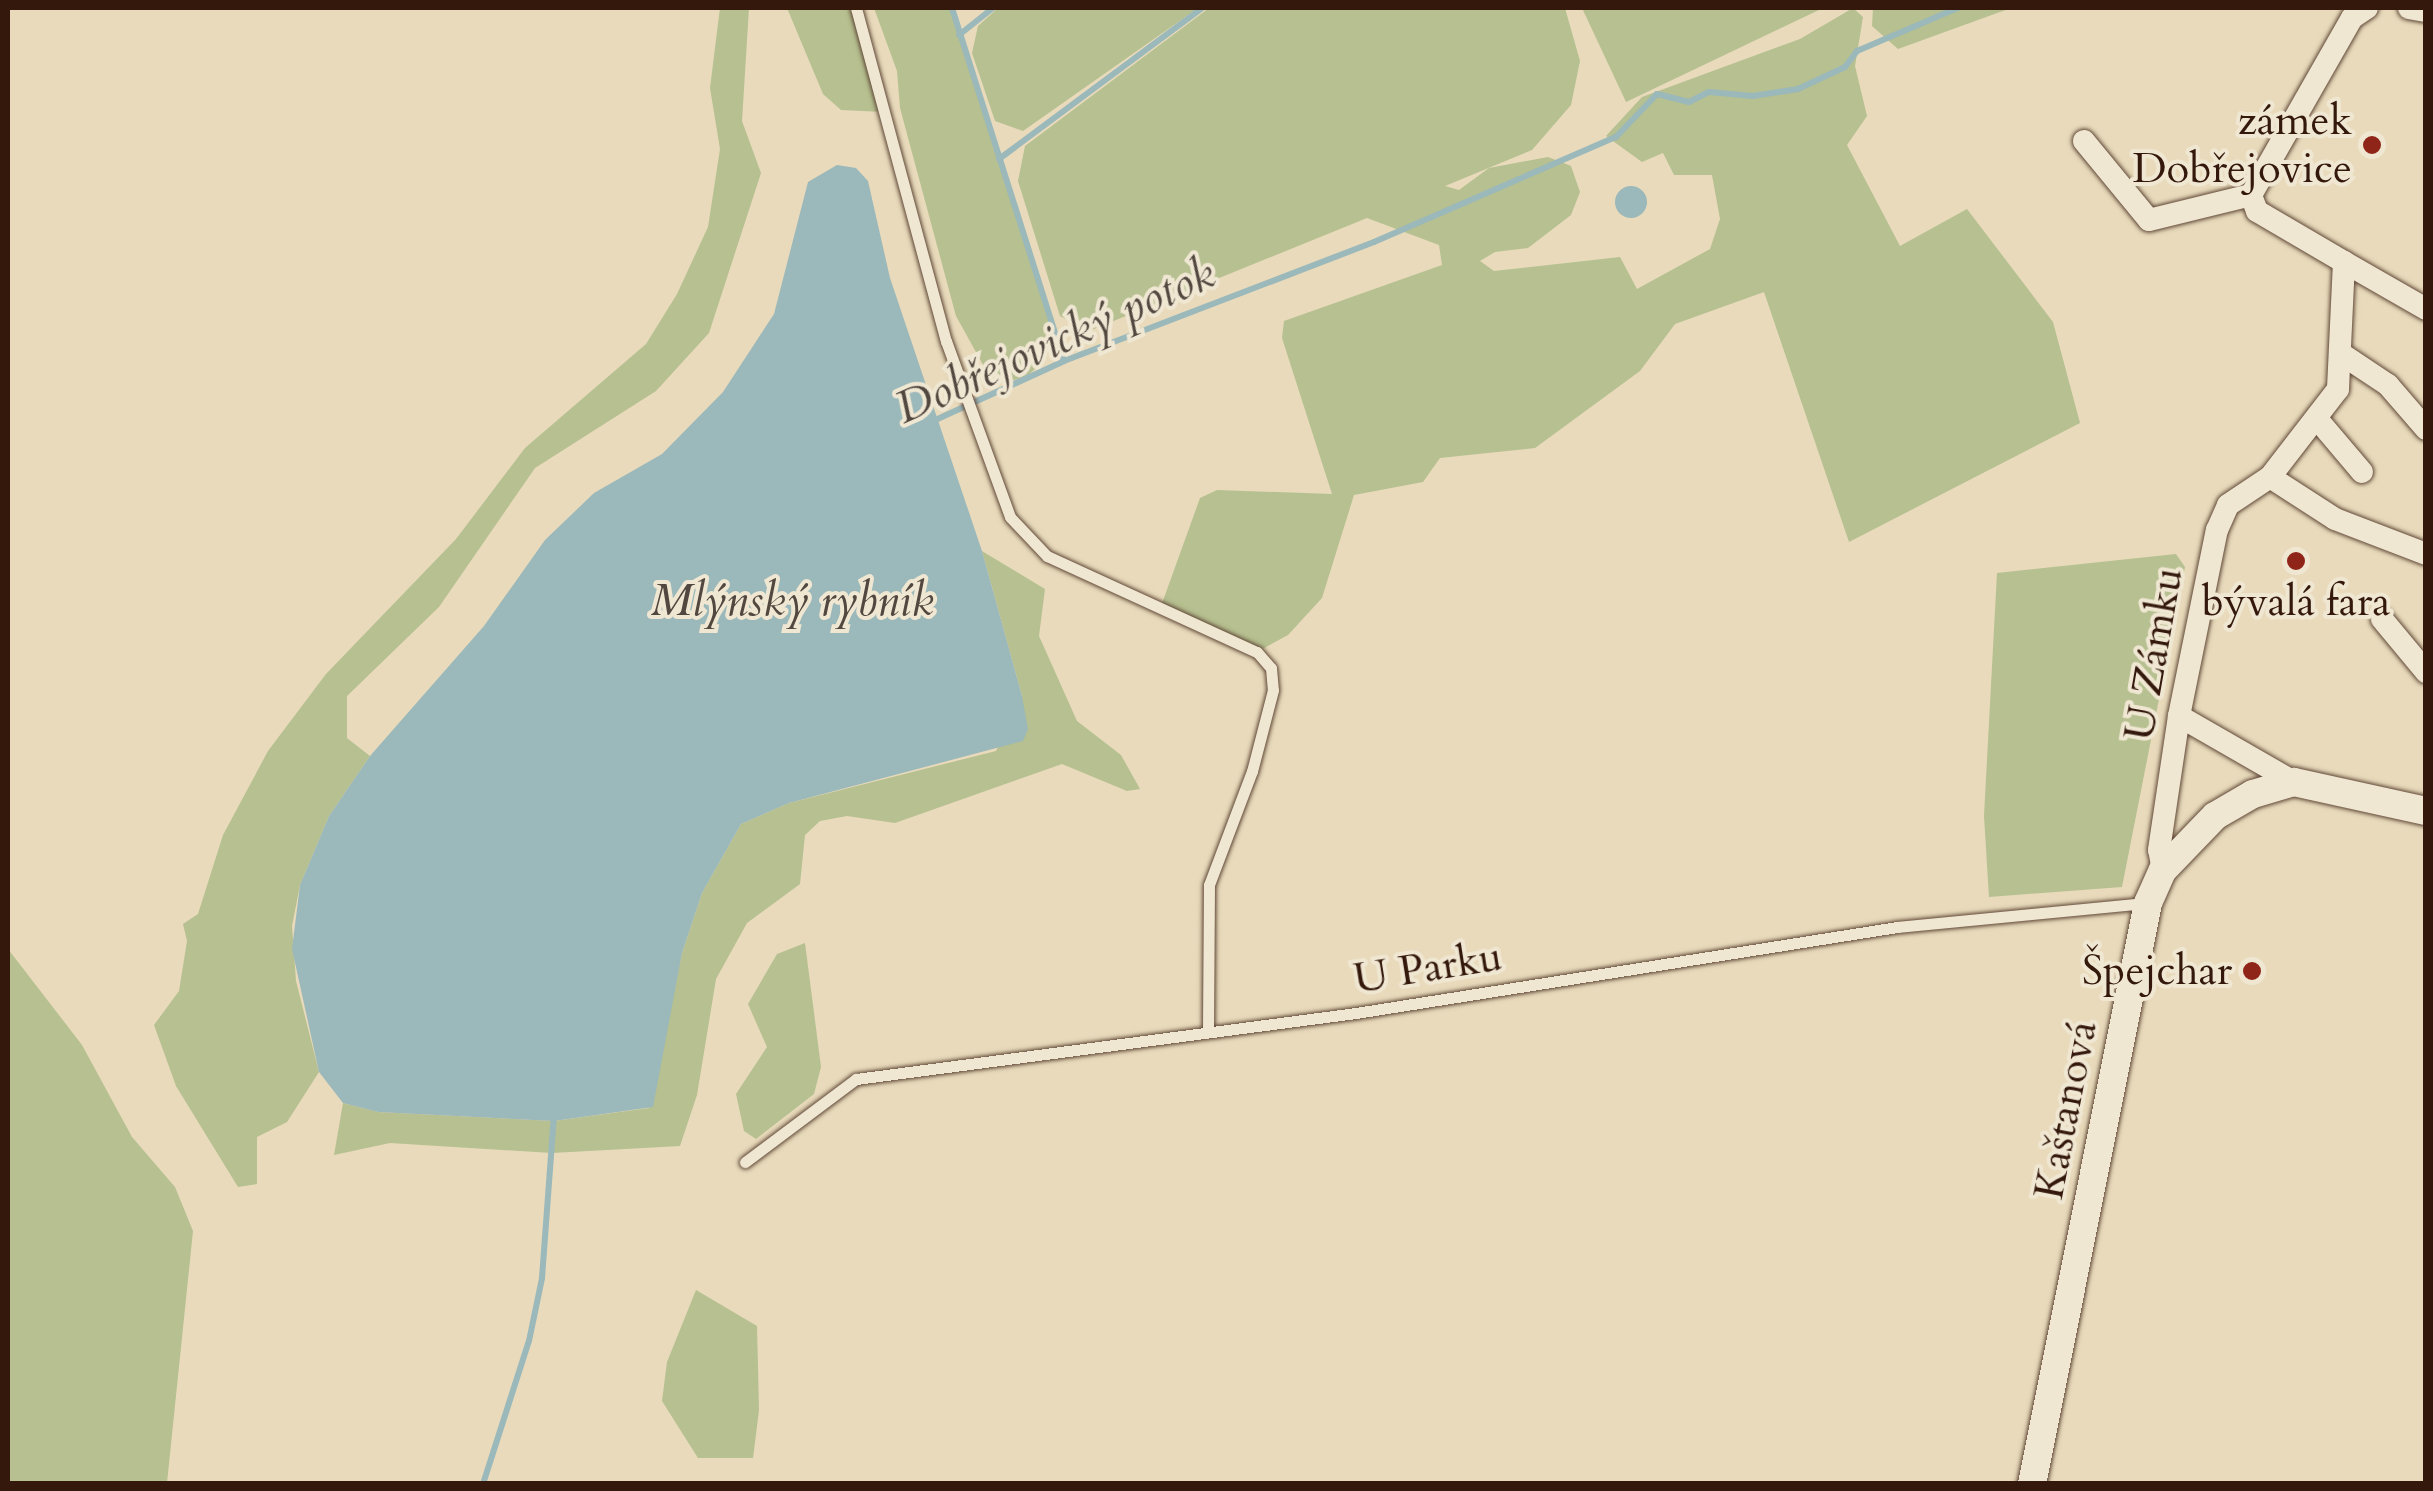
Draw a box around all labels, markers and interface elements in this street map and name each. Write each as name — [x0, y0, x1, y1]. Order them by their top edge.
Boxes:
place label: zámek Dobřejovice — [2132, 96, 2352, 194]
marker: zámek Dobřejovice — [2361, 134, 2383, 156]
water label: Dobřejovický potok — [887, 246, 1223, 436]
marker: bývalá fara — [2285, 550, 2307, 572]
street label: U Zámku — [2114, 564, 2194, 744]
water label: Mlýnský rybník — [651, 574, 933, 628]
place label: bývalá fara — [2202, 577, 2390, 627]
street label: U Parku — [1350, 931, 1506, 1005]
place label: Špejchar — [2082, 946, 2232, 996]
marker: Špejchar — [2241, 960, 2263, 982]
street label: Kaštanová — [2024, 1016, 2108, 1204]

